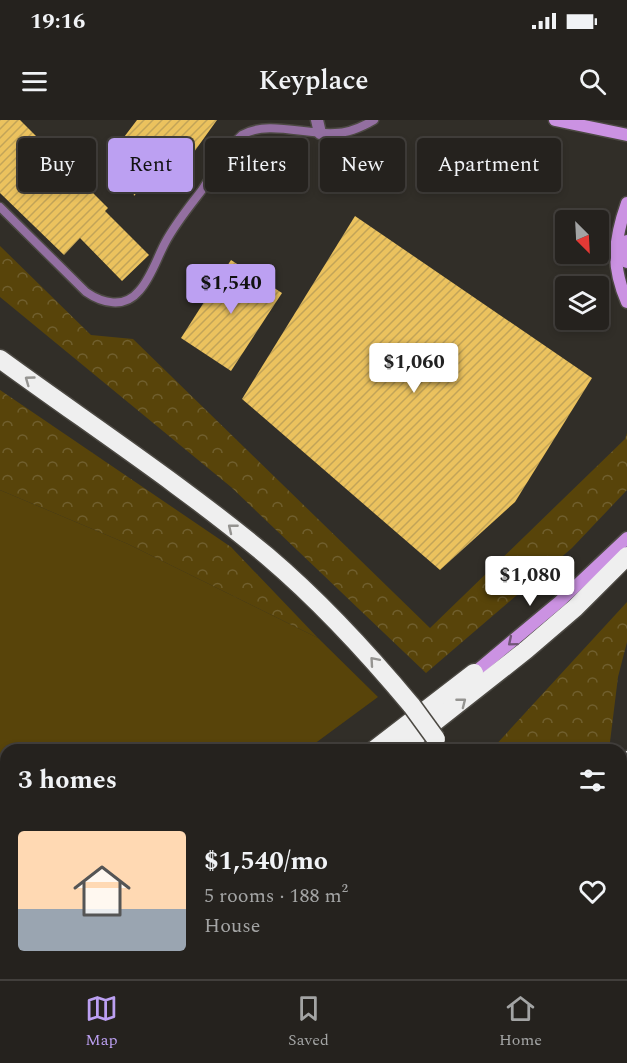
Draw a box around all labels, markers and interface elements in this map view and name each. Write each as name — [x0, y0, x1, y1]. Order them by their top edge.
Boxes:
text: 19:16 — [30, 5, 85, 38]
text: Keyplace — [258, 60, 369, 102]
icon: menu — [18, 65, 51, 98]
icon: search — [576, 65, 609, 98]
chip: Buy — [18, 138, 96, 192]
chip: Rent — [108, 138, 193, 192]
chip: Filters — [205, 138, 308, 192]
chip: New — [320, 138, 405, 192]
chip: Apartment — [417, 138, 561, 192]
north arrow — [555, 210, 609, 264]
map controls — [555, 210, 609, 330]
pin: $1,540 — [182, 264, 280, 315]
text: $1,540 — [200, 268, 262, 298]
button: layers — [555, 276, 609, 330]
pin: $1,060 — [365, 343, 463, 394]
text: $1,060 — [383, 347, 445, 377]
one-way arrow — [25, 376, 36, 387]
one-way arrow — [228, 524, 239, 535]
pin: $1,080 — [481, 556, 579, 607]
text: $1,080 — [499, 560, 561, 590]
one-way arrow — [508, 635, 519, 646]
one-way arrow — [370, 657, 381, 668]
one-way arrow — [456, 698, 467, 709]
text: 3 homes — [18, 760, 117, 800]
icon: filters — [576, 764, 609, 797]
text: $1,540/mo — [204, 841, 328, 881]
icon: home — [66, 855, 138, 927]
icon: heart — [576, 875, 609, 908]
text: 5 rooms · 188 m² — [204, 881, 348, 911]
text: House — [204, 911, 261, 941]
tab: Map — [85, 992, 118, 1052]
tab: Saved — [288, 992, 329, 1052]
tab: Home — [499, 992, 542, 1052]

